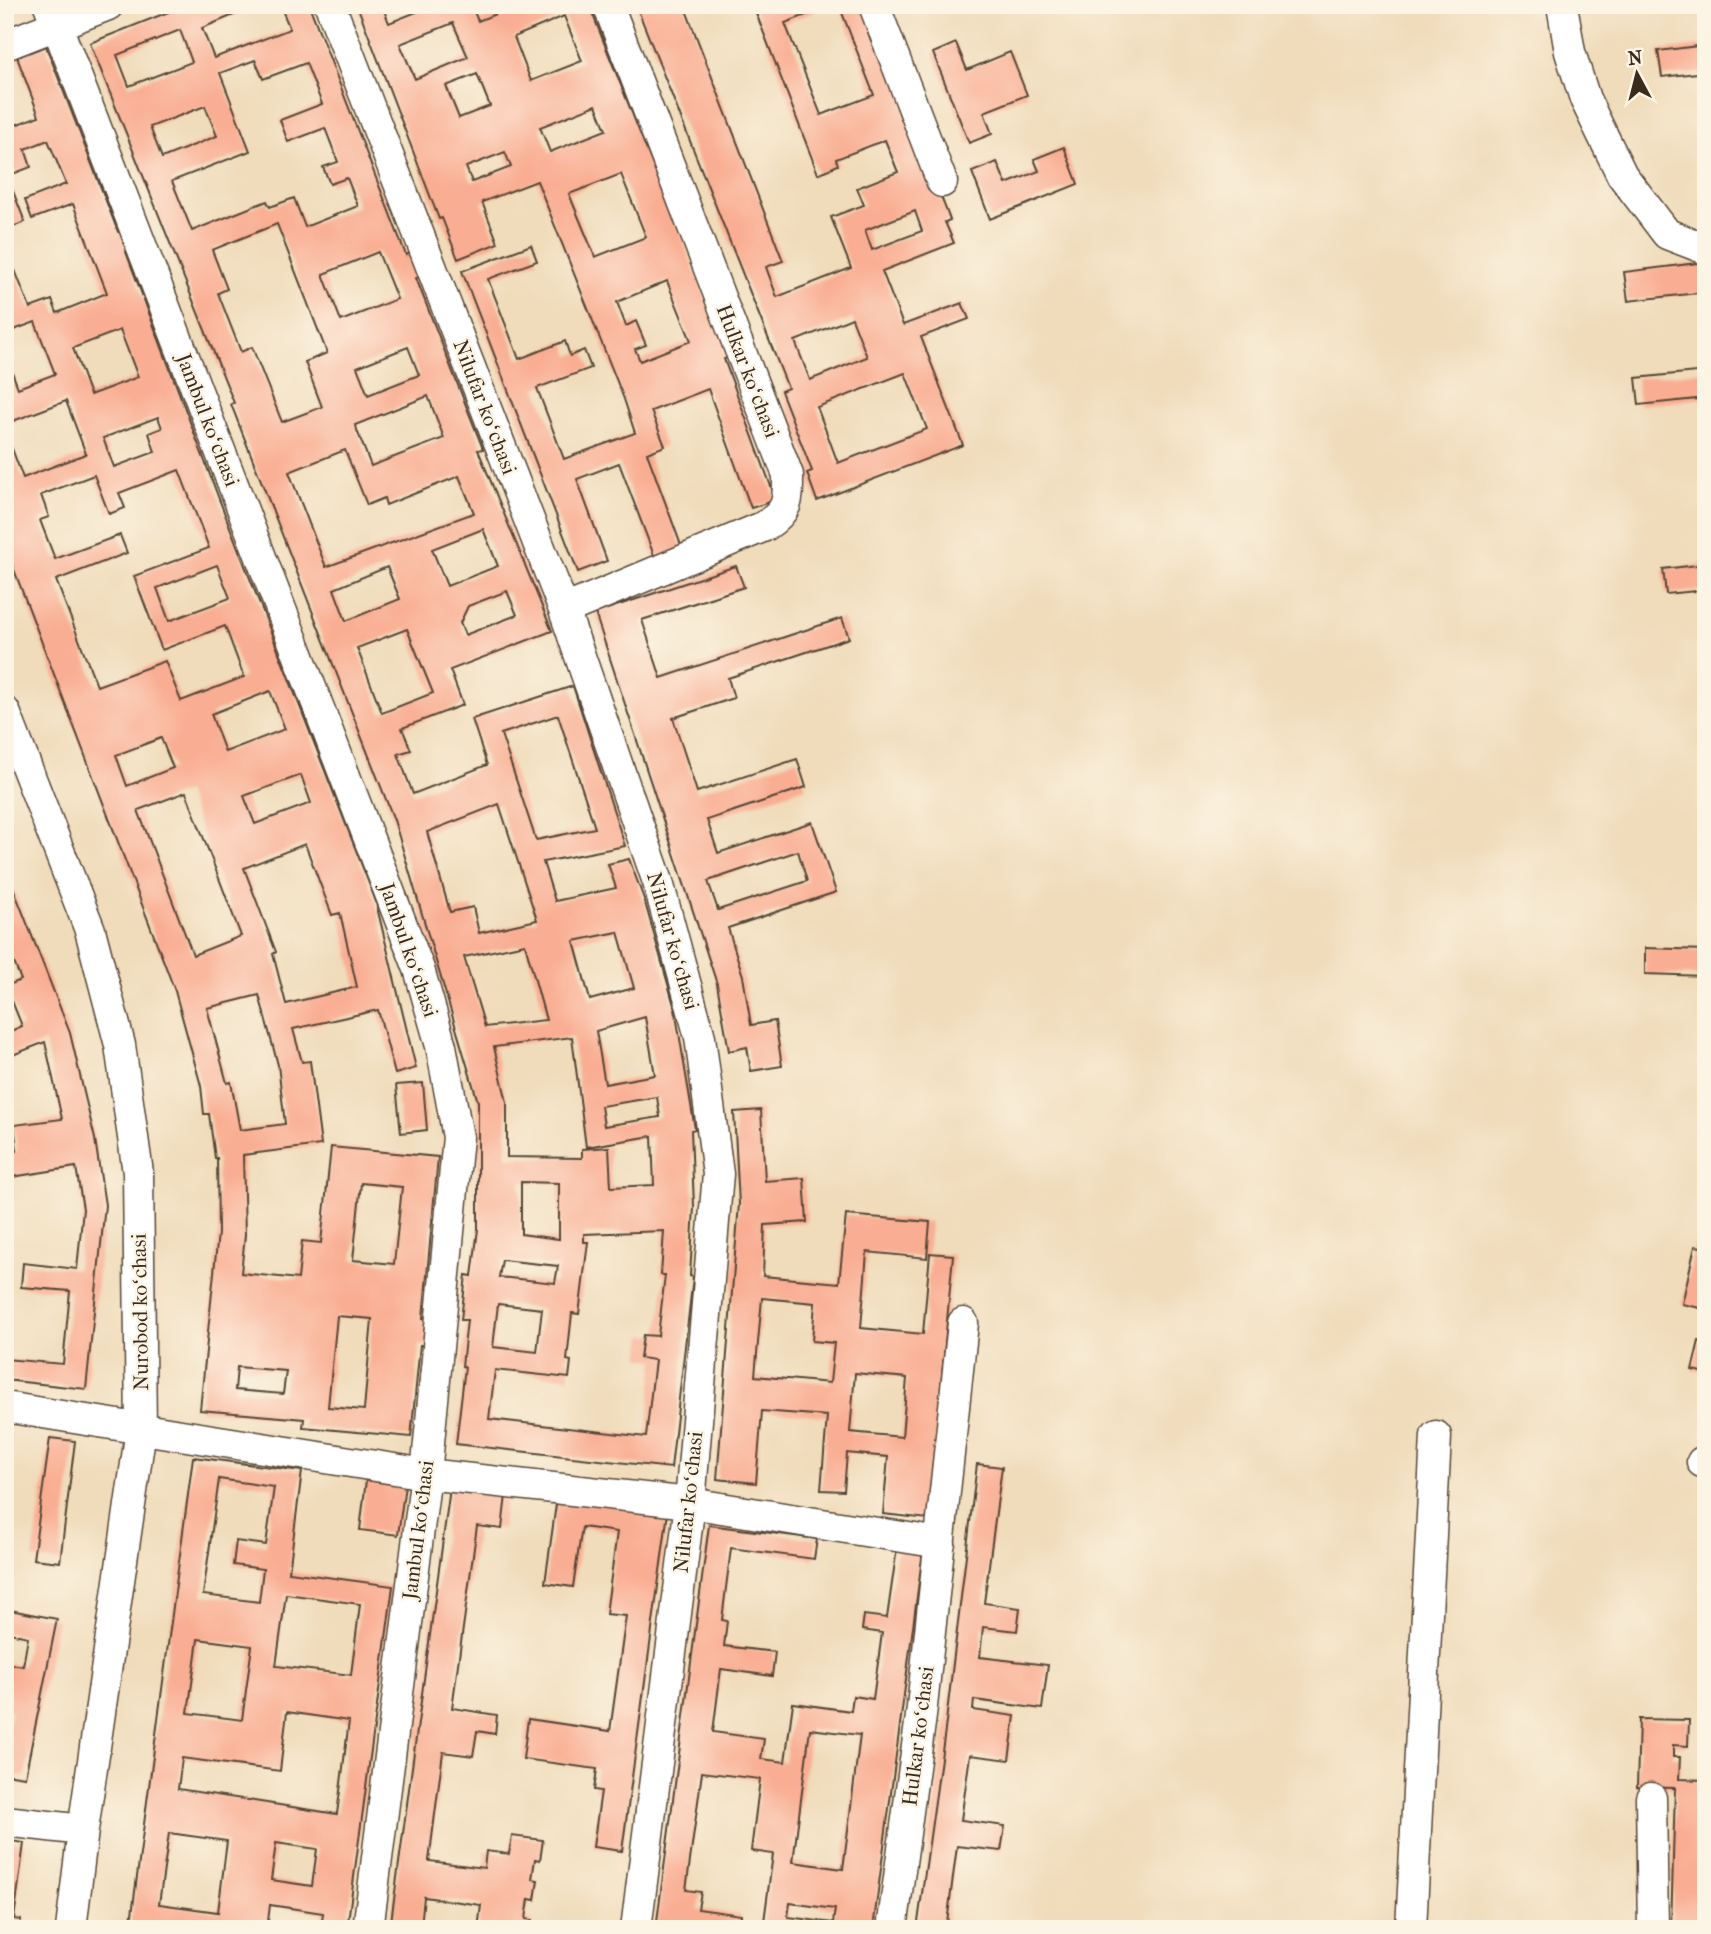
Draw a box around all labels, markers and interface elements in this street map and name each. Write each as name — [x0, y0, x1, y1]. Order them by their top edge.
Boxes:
north arrow — [1602, 38, 1672, 108]
text: N — [1627, 46, 1644, 70]
street label: Hulkar koʻchasi — [712, 301, 784, 441]
street label: Nilufar koʻchasi — [448, 336, 522, 478]
street label: Jambul koʻchasi — [171, 348, 244, 490]
street label: Nilufar koʻchasi — [642, 869, 704, 1013]
street label: Jambul koʻchasi — [374, 878, 443, 1020]
street label: Nurobod koʻchasi — [127, 1233, 153, 1391]
street label: Nilufar koʻchasi — [669, 1430, 707, 1574]
street label: Jambul koʻchasi — [397, 1459, 438, 1603]
street label: Hulkar koʻchasi — [898, 1665, 938, 1807]

